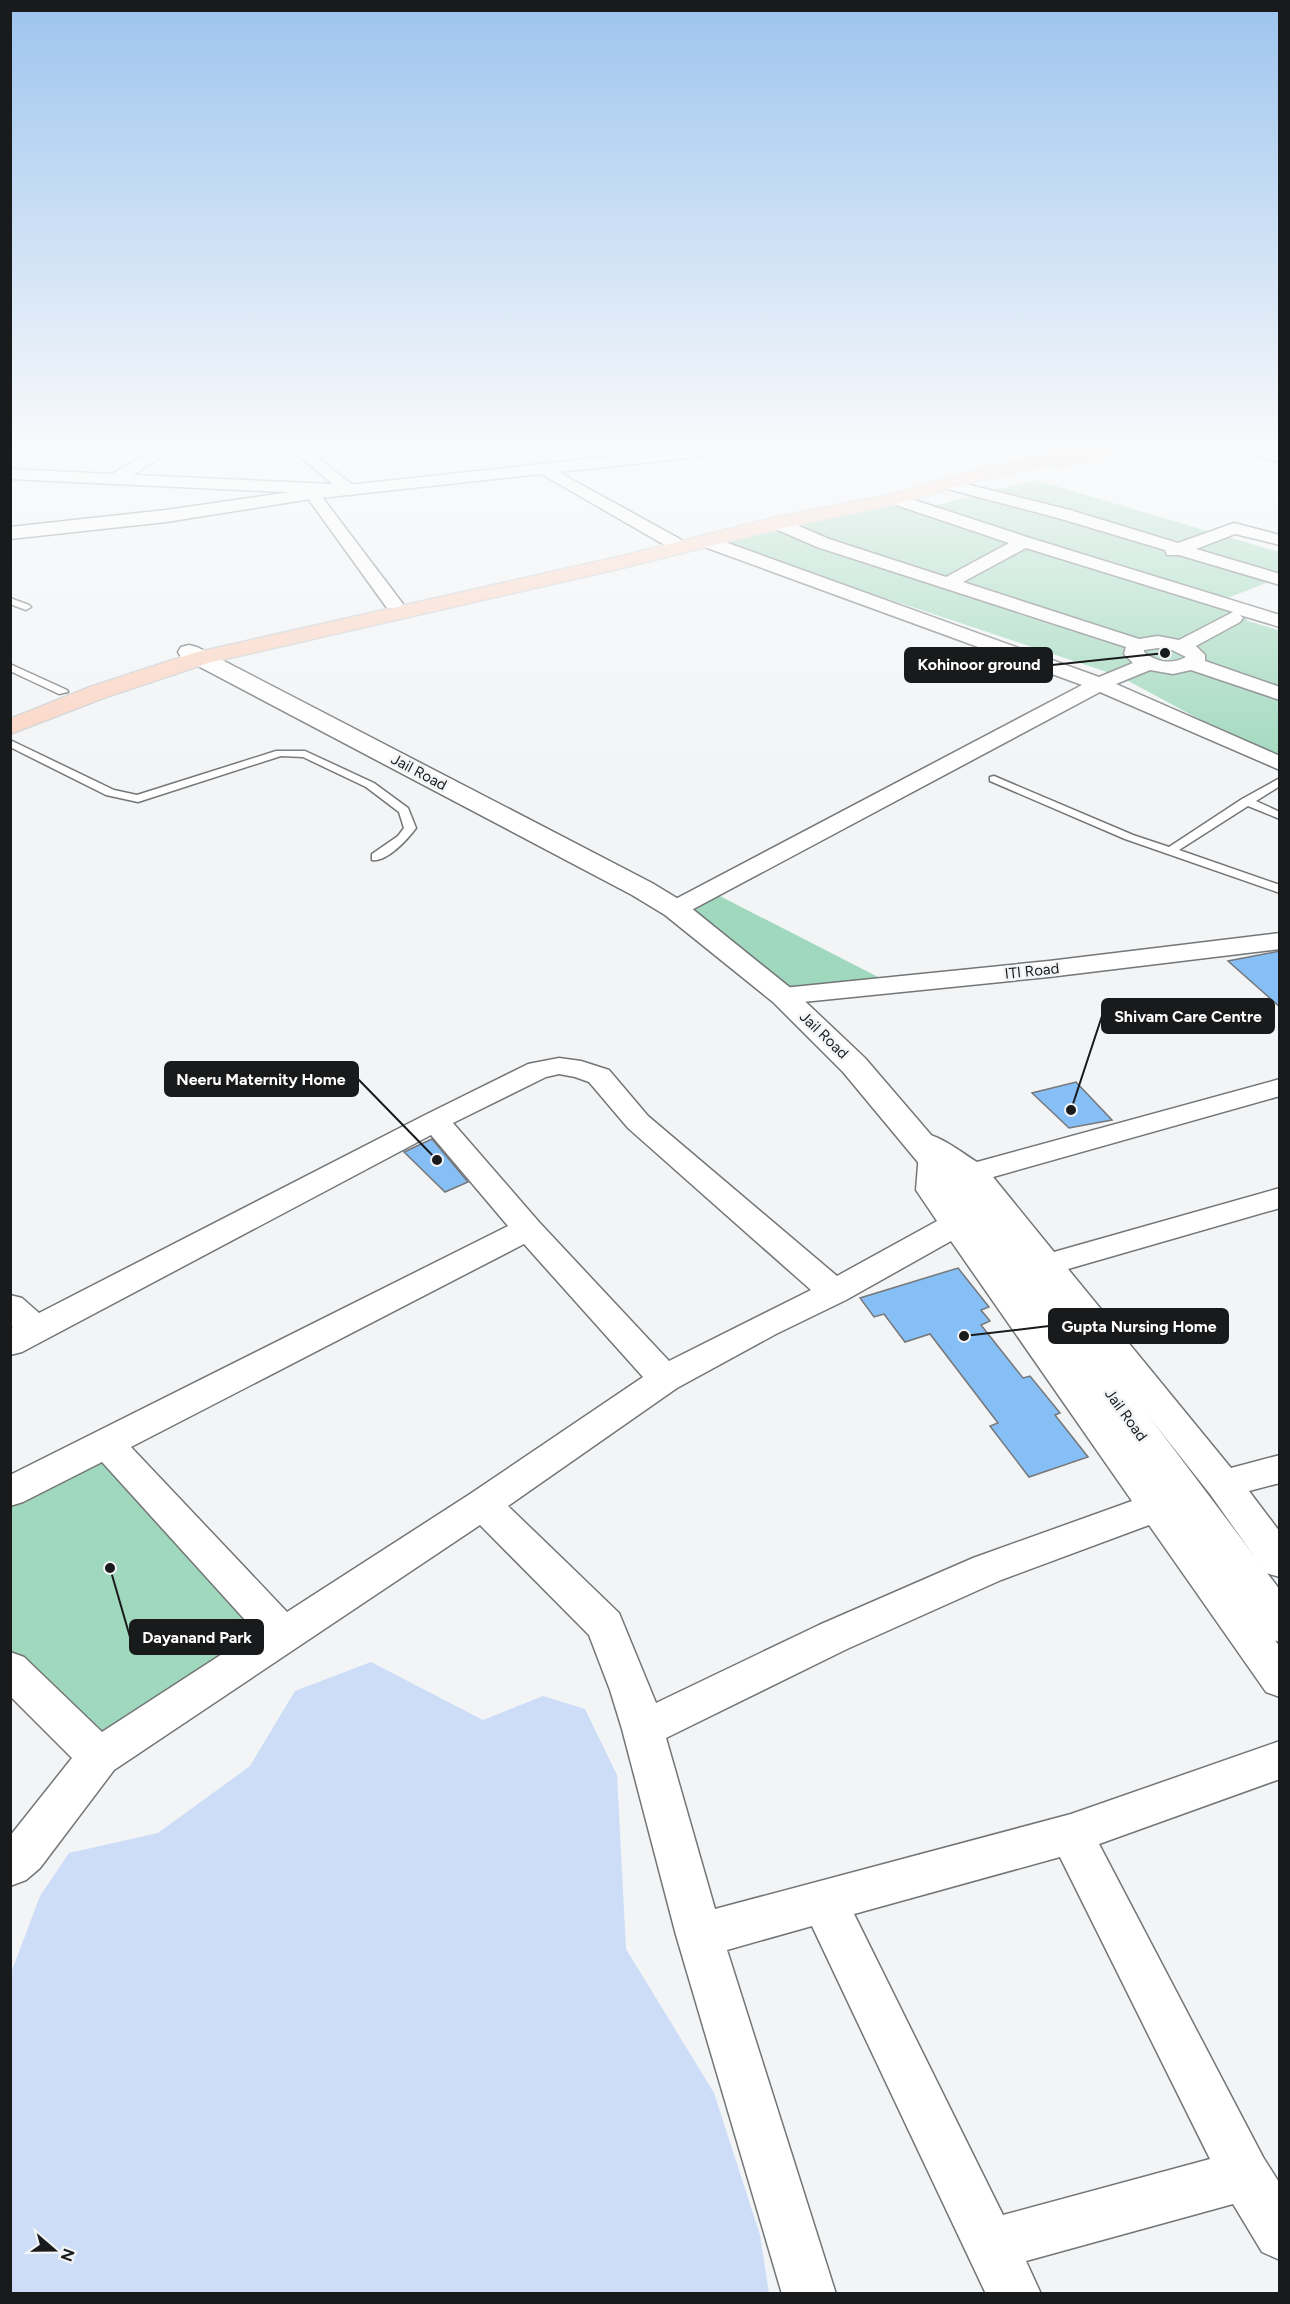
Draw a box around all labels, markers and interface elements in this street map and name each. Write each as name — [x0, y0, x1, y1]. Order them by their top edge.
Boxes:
callout: Kohinoor ground — [905, 648, 1052, 682]
text: Kohinoor ground — [917, 655, 1041, 674]
street label: Jail Road — [388, 750, 450, 794]
street label: ITI Road — [1004, 959, 1060, 983]
callout: Shivam Care Centre — [1102, 999, 1274, 1033]
text: Shivam Care Centre — [1114, 1007, 1262, 1026]
street label: Jail Road — [796, 1008, 852, 1062]
callout: Neeru Maternity Home — [165, 1062, 358, 1096]
text: Neeru Maternity Home — [176, 1070, 346, 1089]
callout: Gupta Nursing Home — [1049, 1309, 1228, 1343]
text: Gupta Nursing Home — [1061, 1317, 1217, 1336]
street label: Jail Road — [1101, 1385, 1151, 1445]
callout: Dayanand Park — [130, 1620, 263, 1654]
text: Dayanand Park — [142, 1628, 252, 1647]
north arrow — [24, 2220, 84, 2280]
text: N — [57, 2246, 79, 2264]

